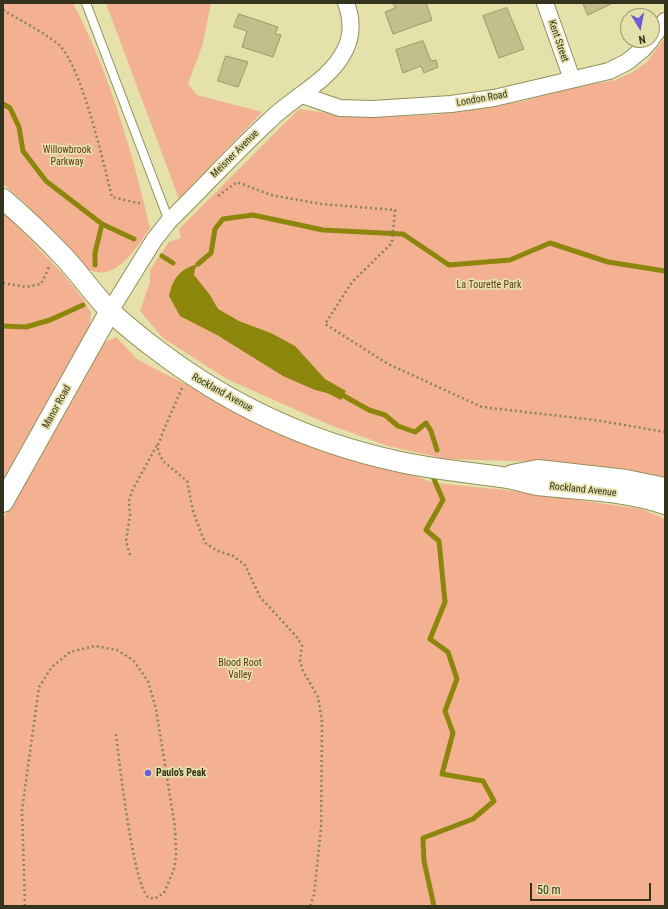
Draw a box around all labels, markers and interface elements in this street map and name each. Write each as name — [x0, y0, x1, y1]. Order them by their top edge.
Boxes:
north arrow — [620, 8, 660, 48]
street label: Kent Street — [545, 18, 571, 64]
text: N — [638, 32, 646, 46]
street label: London Road — [455, 89, 509, 109]
street label: Meisner Avenue — [209, 128, 261, 180]
park label: Willowbrook Parkway — [43, 144, 91, 168]
park label: La Tourette Park — [457, 279, 521, 291]
street label: Rockland Avenue — [190, 371, 254, 415]
street label: Manor Road — [40, 383, 74, 431]
street label: Rockland Avenue — [549, 481, 617, 499]
park label: Blood Root Valley — [218, 657, 262, 680]
place label: Paulo’s Peak — [156, 767, 206, 779]
marker: Paulo’s Peak — [143, 768, 153, 778]
scale bar — [532, 875, 653, 901]
text: 50 m — [537, 883, 561, 897]

